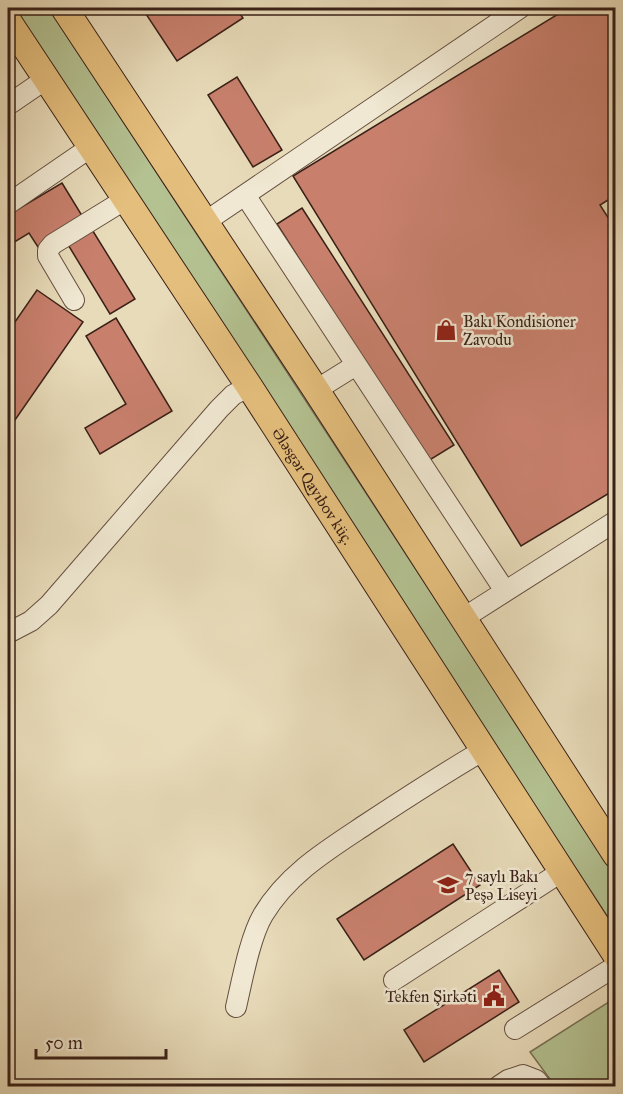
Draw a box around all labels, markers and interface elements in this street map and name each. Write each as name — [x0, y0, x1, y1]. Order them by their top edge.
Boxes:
place label: Bakı Kondisioner Zavodu — [463, 312, 576, 349]
shop icon: Bakı Kondisioner Zavodu — [434, 318, 458, 342]
street label: Ələsgər Qayıbov küç. — [268, 424, 358, 548]
place label: 7 saylı Bakı Peşə Liseyi — [465, 867, 539, 904]
school or university icon: 7 saylı Bakı Peşə Liseyi — [436, 873, 460, 897]
public building icon: Tekfen Şirkəti — [482, 984, 506, 1008]
place label: Tekfen Şirkəti — [385, 987, 478, 1006]
scale bar — [36, 1022, 166, 1060]
text: 50 m — [45, 1032, 83, 1054]

